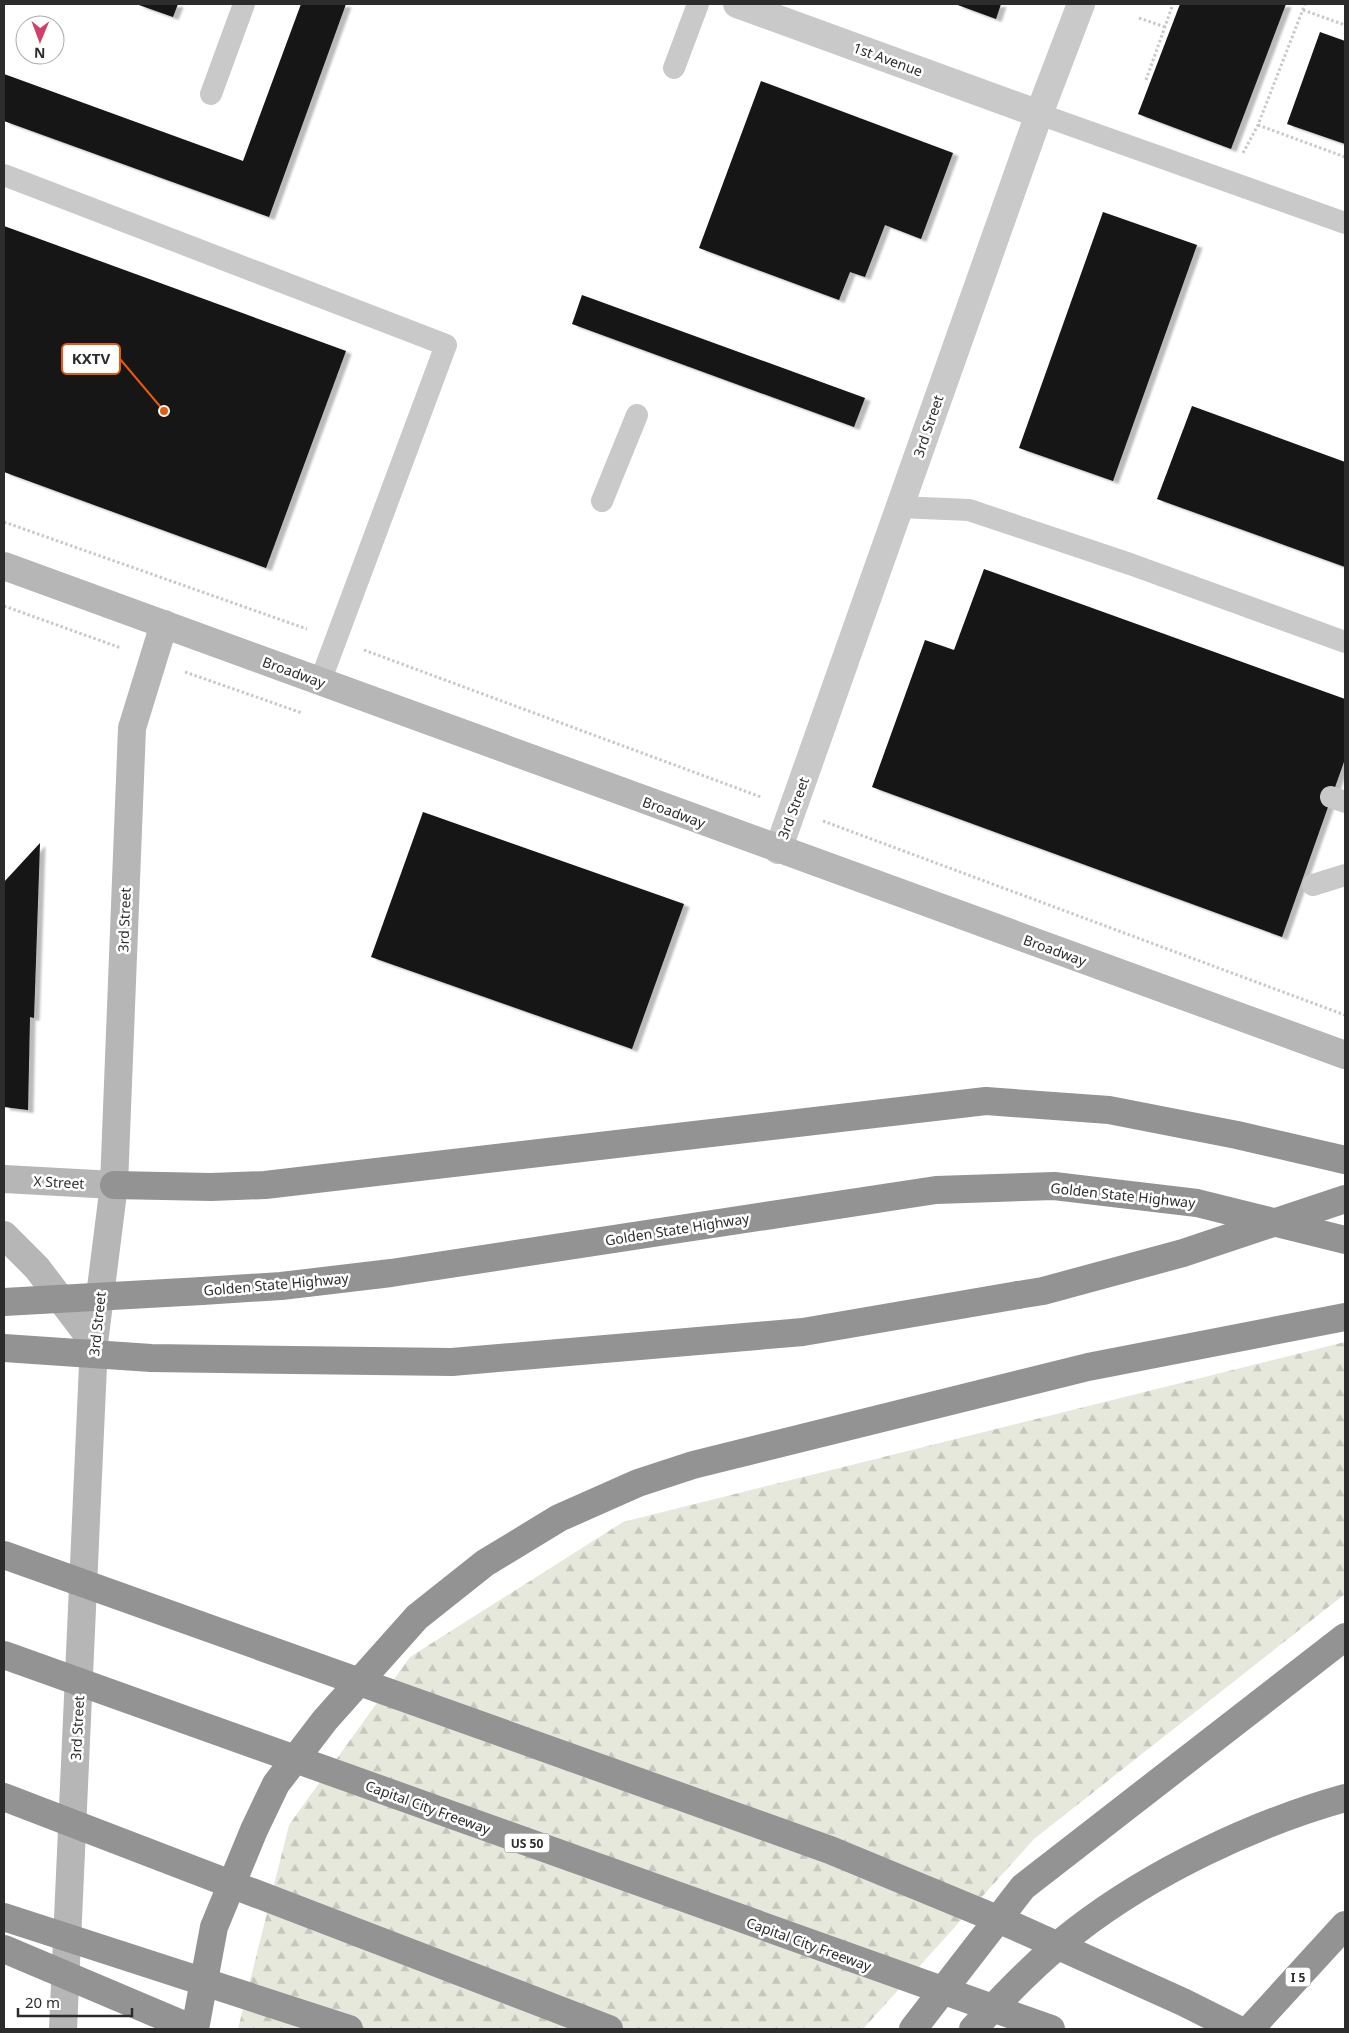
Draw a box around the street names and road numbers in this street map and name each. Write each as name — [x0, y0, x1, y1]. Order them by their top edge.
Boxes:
street label: 1st Avenue — [851, 38, 925, 80]
street label: 3rd Street — [908, 392, 948, 460]
street label: Broadway — [260, 652, 329, 692]
street label: 3rd Street — [773, 774, 813, 842]
street label: Broadway — [640, 792, 709, 832]
street label: 3rd Street — [113, 887, 135, 953]
street label: Broadway — [1021, 930, 1090, 970]
street label: X Street — [33, 1171, 85, 1193]
street label: Golden State Highway — [1050, 1178, 1197, 1212]
street label: Golden State Highway — [604, 1208, 751, 1250]
street label: Golden State Highway — [203, 1268, 350, 1300]
street label: 3rd Street — [84, 1291, 110, 1357]
street label: 3rd Street — [66, 1695, 88, 1761]
street label: Capital City Freeway — [363, 1776, 494, 1839]
road number: US 50 — [504, 1834, 550, 1852]
street label: Capital City Freeway — [744, 1913, 875, 1976]
road number: I 5 — [1286, 1968, 1310, 1986]

